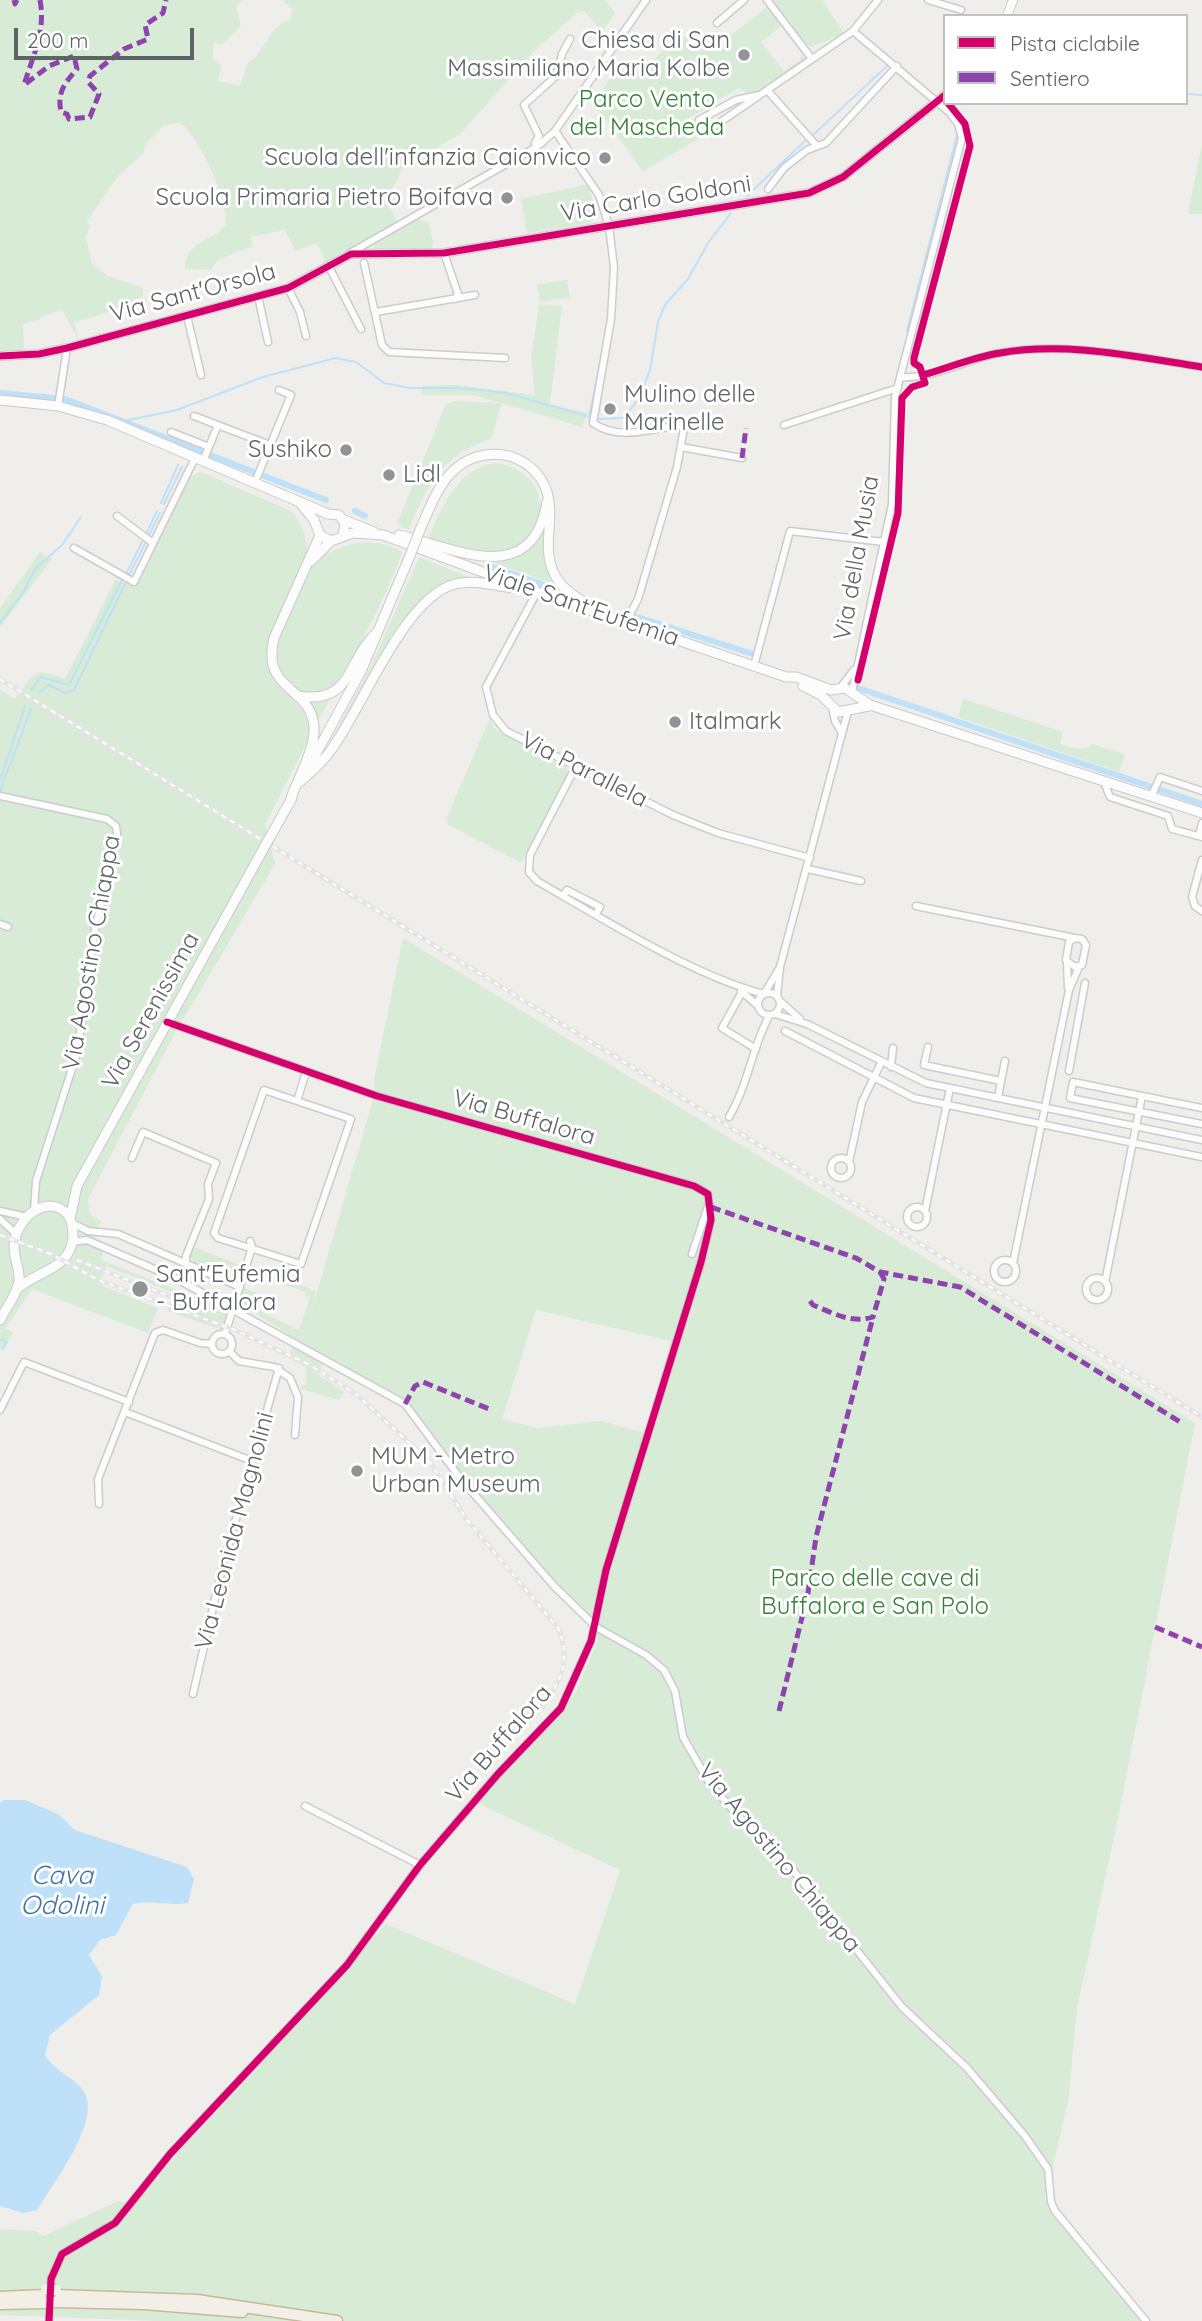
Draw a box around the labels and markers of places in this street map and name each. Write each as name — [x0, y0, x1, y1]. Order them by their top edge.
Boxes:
place label: Chiesa di San Massimiliano Maria Kolbe — [447, 27, 730, 83]
marker: Chiesa di San Massimiliano Maria Kolbe — [736, 47, 752, 63]
place label: Scuola dell'infanzia Caionvico — [264, 144, 591, 172]
marker: Scuola dell'infanzia Caionvico — [597, 150, 613, 166]
place label: Scuola Primaria Pietro Boifava — [156, 184, 493, 212]
marker: Scuola Primaria Pietro Boifava — [499, 190, 515, 206]
place label: Mulino delle Marinelle — [624, 381, 756, 437]
marker: Mulino delle Marinelle — [602, 401, 618, 417]
place label: Sushiko — [248, 436, 332, 464]
marker: Sushiko — [338, 442, 354, 458]
place label: Lidl — [403, 461, 441, 489]
marker: Lidl — [381, 467, 397, 483]
place label: Italmark — [689, 708, 782, 736]
marker: Italmark — [667, 714, 683, 730]
place label: Sant'Eufemia - Buffalora — [156, 1261, 301, 1317]
marker: Sant'Eufemia - Buffalora — [130, 1279, 150, 1299]
place label: MUM - Metro Urban Museum — [371, 1443, 541, 1499]
marker: MUM - Metro Urban Museum — [349, 1463, 365, 1479]

